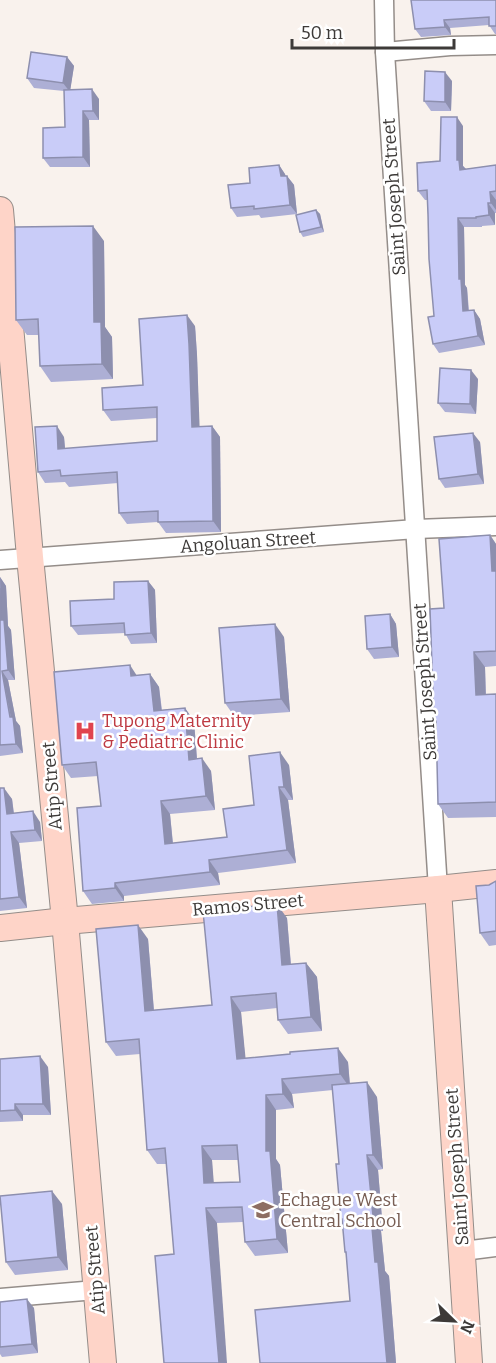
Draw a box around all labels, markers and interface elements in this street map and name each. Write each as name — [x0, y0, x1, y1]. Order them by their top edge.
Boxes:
scale bar — [292, 12, 454, 50]
text: 50 m — [301, 22, 343, 44]
street label: Saint Joseph Street — [377, 117, 410, 277]
street label: Angoluan Street — [179, 526, 317, 558]
street label: Saint Joseph Street — [408, 602, 441, 762]
place label: Tupong Maternity & Pediatric Clinic — [102, 710, 252, 753]
hospital icon: Tupong Maternity & Pediatric Clinic — [73, 719, 97, 743]
street label: Atip Street — [37, 740, 67, 831]
street label: Ramos Street — [191, 889, 305, 921]
street label: Saint Joseph Street — [440, 1087, 473, 1247]
place label: Echague West Central School — [280, 1189, 401, 1232]
school or university icon: Echague West Central School — [251, 1198, 275, 1222]
street label: Atip Street — [80, 1224, 110, 1315]
north arrow — [424, 1291, 484, 1351]
text: N — [456, 1317, 478, 1336]

